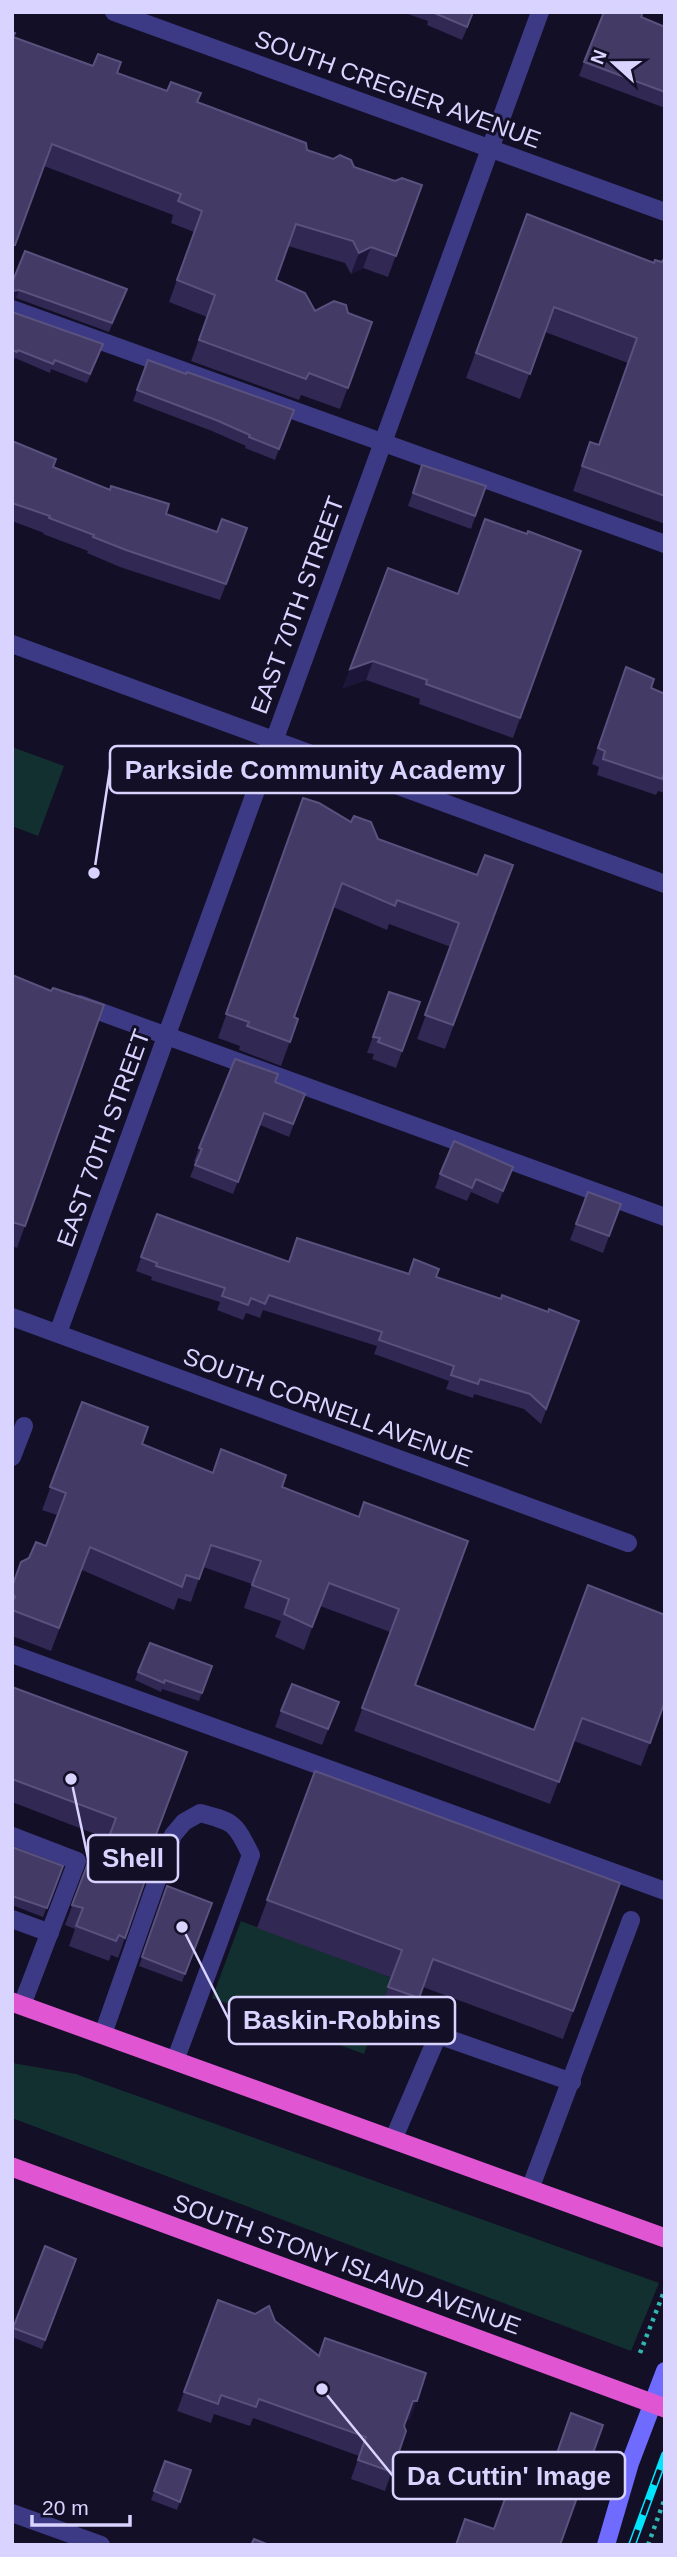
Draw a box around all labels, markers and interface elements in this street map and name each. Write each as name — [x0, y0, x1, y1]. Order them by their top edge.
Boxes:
street label: SOUTH CREGIER AVENUE — [251, 25, 545, 153]
north arrow — [579, 28, 649, 98]
text: N — [586, 47, 611, 67]
street label: EAST 70TH STREET — [245, 492, 349, 717]
callout: Parkside Community Academy — [110, 746, 520, 793]
text: Parkside Community Academy — [125, 755, 506, 785]
street label: EAST 70TH STREET — [51, 1025, 155, 1250]
street label: SOUTH CORNELL AVENUE — [180, 1342, 476, 1472]
callout: Shell — [88, 1835, 178, 1882]
text: Shell — [102, 1843, 164, 1873]
callout: Baskin-Robbins — [229, 1997, 455, 2044]
text: Baskin-Robbins — [243, 2005, 441, 2035]
street label: SOUTH STONY ISLAND AVENUE — [169, 2188, 525, 2340]
callout: Da Cuttin' Image — [393, 2452, 625, 2499]
text: Da Cuttin' Image — [407, 2461, 611, 2491]
scale bar — [32, 2484, 130, 2528]
text: 20 m — [42, 2496, 89, 2519]

